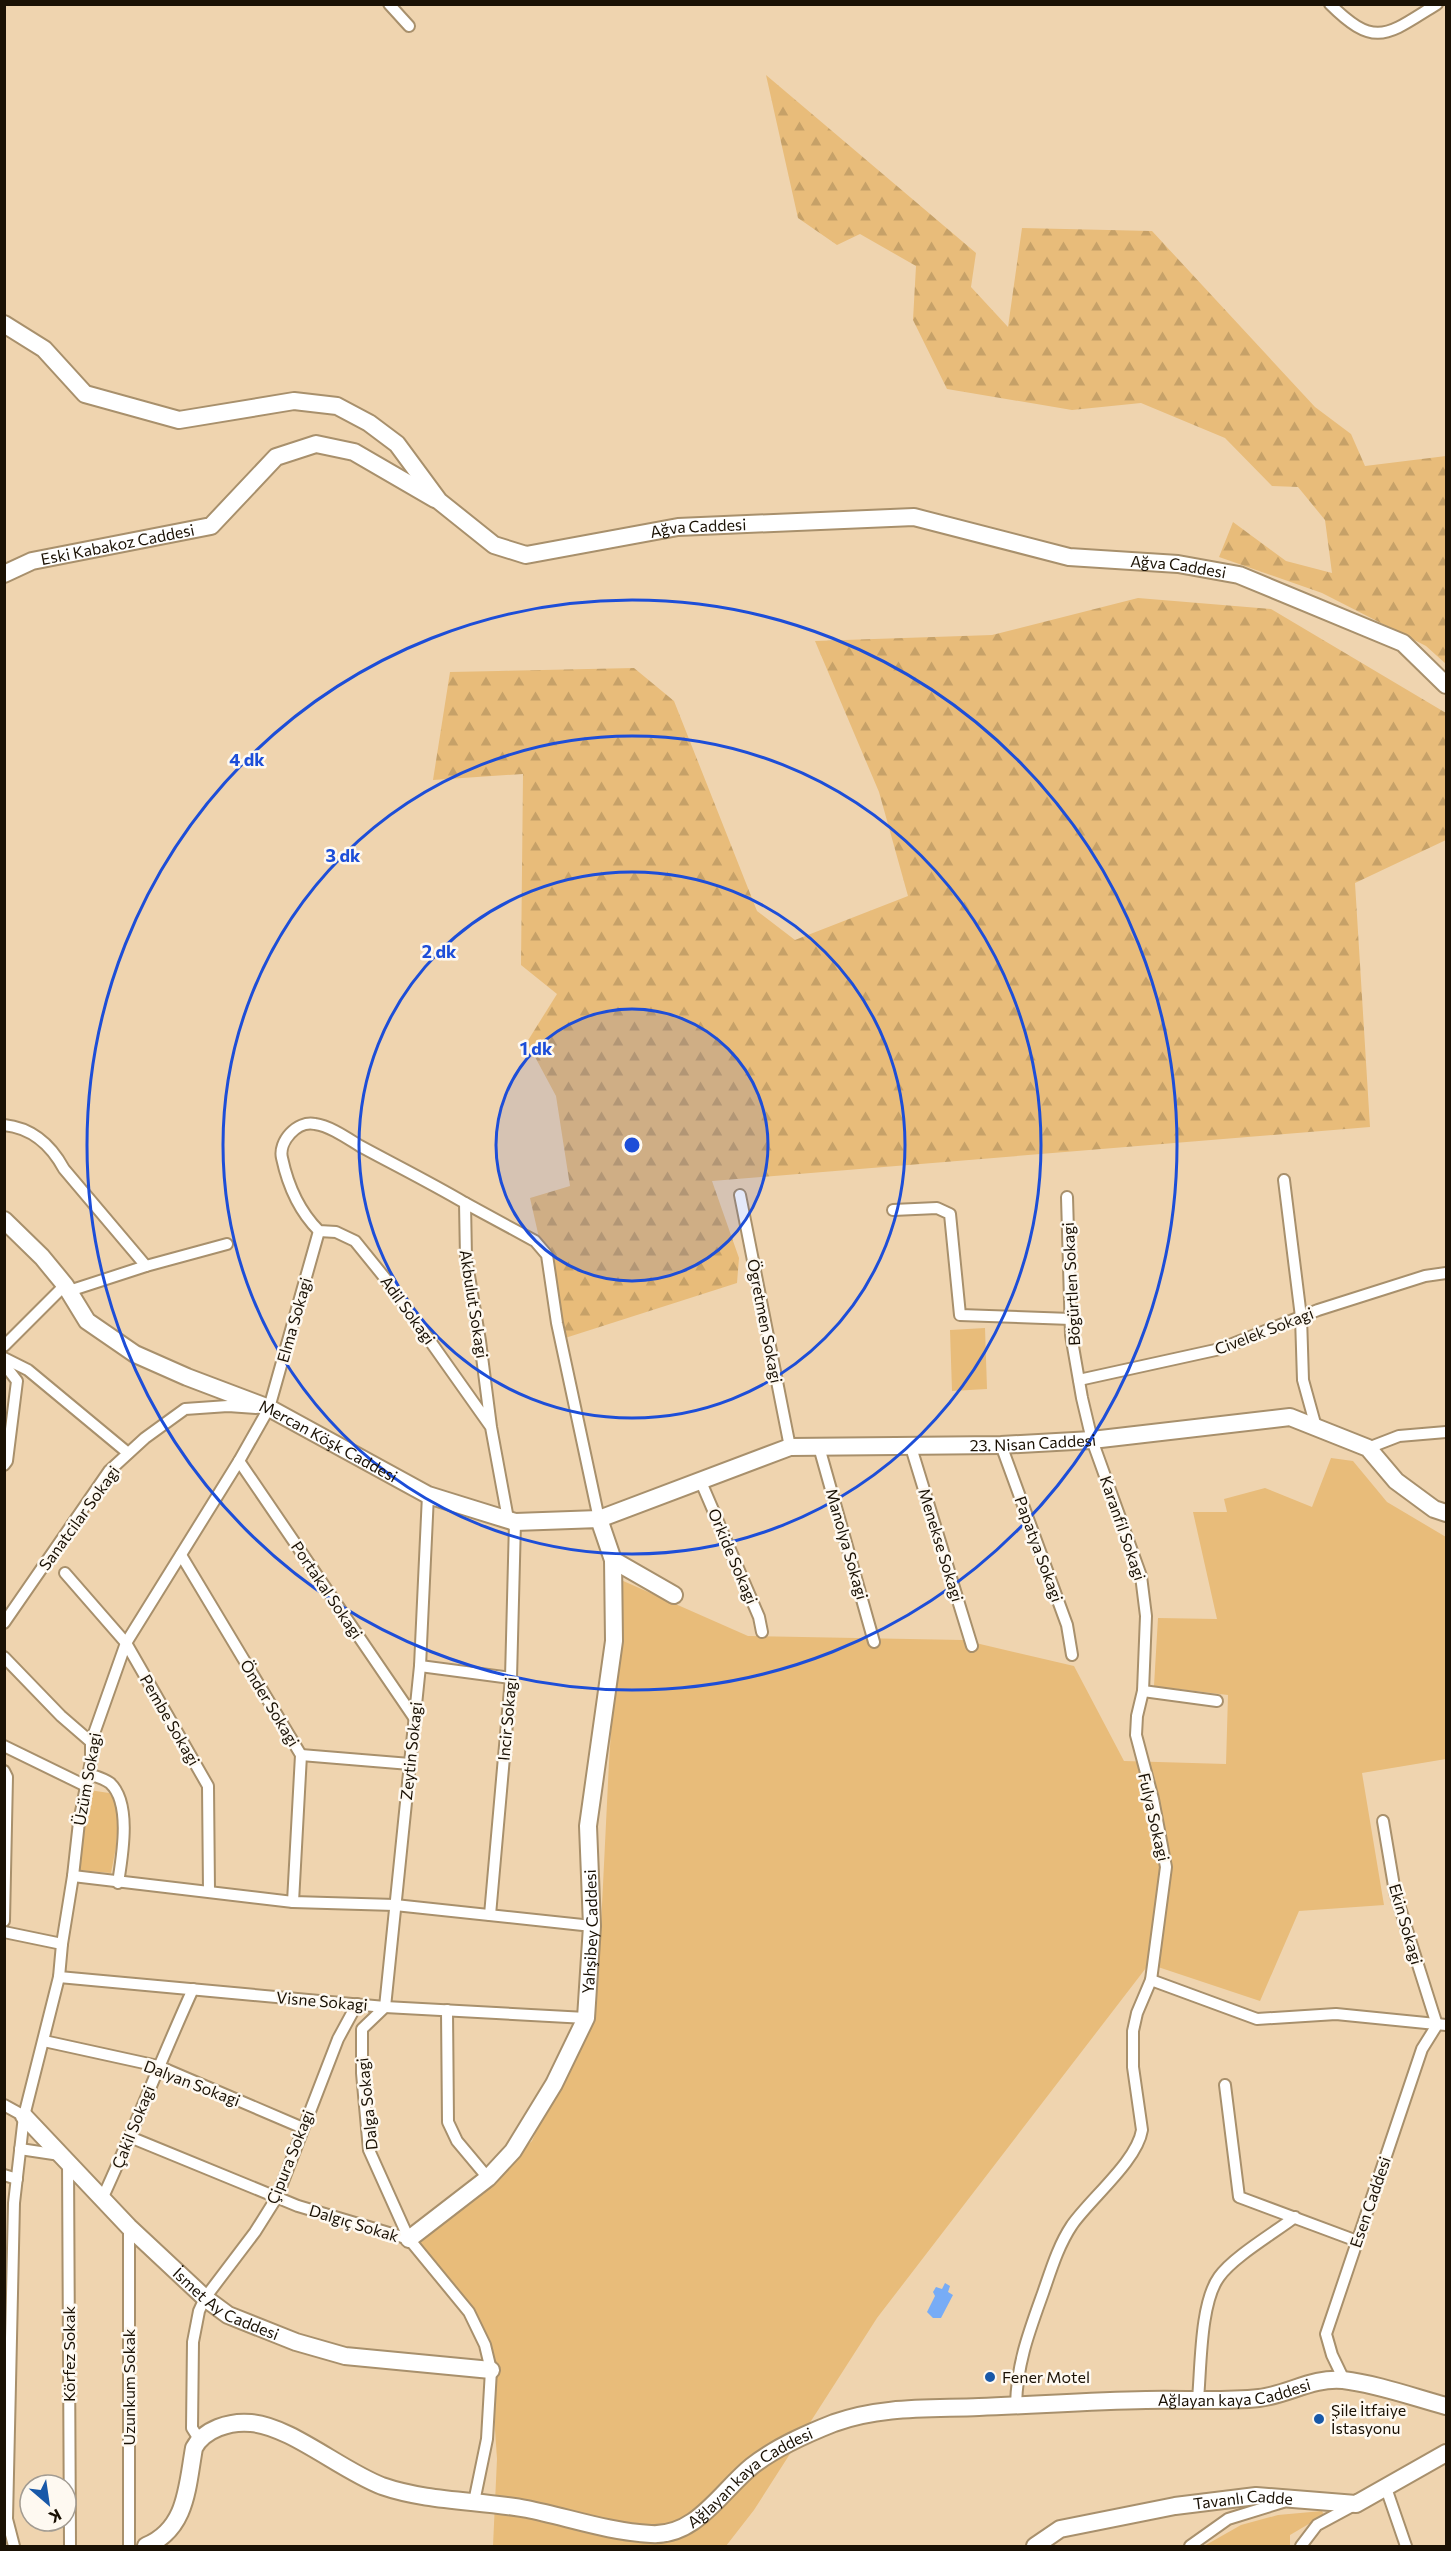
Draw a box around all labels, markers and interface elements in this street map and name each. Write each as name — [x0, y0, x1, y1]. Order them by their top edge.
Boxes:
street label: Ağva Caddesi — [648, 514, 747, 541]
street label: Eski Kabakoz Caddesi — [39, 519, 196, 568]
street label: Ağva Caddesi — [1130, 551, 1228, 582]
text: 4 dk — [229, 748, 265, 770]
text: 3 dk — [326, 844, 361, 866]
text: 2 dk — [422, 940, 457, 962]
text: 1 dk — [520, 1037, 553, 1059]
centre of rings — [622, 1135, 642, 1155]
street label: Bögürtlen Sokagi — [1058, 1222, 1083, 1346]
street label: Akbulut Sokagi — [457, 1248, 492, 1359]
street label: Ögretmen Sokagi — [744, 1257, 787, 1385]
street label: Adil Sokagi — [377, 1272, 440, 1348]
street label: Elma Sokagi — [272, 1275, 315, 1365]
street label: Civelek Sokagi — [1212, 1303, 1316, 1358]
street label: Mercan Köşk Caddesi — [257, 1395, 401, 1486]
street label: 23. Nisan Caddesi — [970, 1430, 1097, 1454]
street label: Sanatcilar Sokagi — [34, 1462, 123, 1574]
street label: Karanfil Sokagi — [1097, 1473, 1150, 1583]
street label: Manolya Sokagi — [823, 1486, 872, 1602]
street label: Menekse Sokagi — [915, 1486, 968, 1604]
street label: Papatya Sokagi — [1012, 1493, 1067, 1604]
street label: Orkide Sokagi — [705, 1505, 762, 1606]
street label: Portakal Sokagi — [288, 1537, 367, 1642]
street label: Önder Sokagi — [237, 1656, 304, 1750]
street label: Pembe Sokagi — [137, 1671, 204, 1769]
street label: Incir Sokagi — [493, 1676, 520, 1762]
street label: Zeytin Sokagi — [396, 1701, 425, 1801]
street label: Üzüm Sokagi — [69, 1731, 104, 1827]
street label: Fulya Sokagi — [1135, 1771, 1174, 1863]
street label: Yahşibey Caddesi — [578, 1869, 601, 1994]
street label: Ekin Sokagi — [1386, 1881, 1427, 1967]
street label: Visne Sokagi — [275, 1987, 369, 2014]
street label: Dalyan Sokagi — [141, 2055, 243, 2110]
street label: Dalga Sokagi — [352, 2057, 381, 2151]
street label: Çakil Sokagi — [107, 2082, 158, 2171]
street label: Çipura Sokagi — [262, 2107, 317, 2207]
street label: Esen Caddesi — [1345, 2154, 1394, 2250]
street label: Dalgıç Sokak — [307, 2200, 402, 2245]
street label: İsmet Ay Caddesi — [169, 2263, 282, 2343]
street label: Körfez Sokak — [59, 2306, 78, 2402]
street label: Uzunkum Sokak — [119, 2328, 138, 2446]
place label: Fener Motel — [1002, 2367, 1090, 2386]
marker: Fener Motel — [983, 2370, 997, 2384]
street label: Ağlayan kaya Caddesi — [1158, 2374, 1313, 2409]
place label: Şile İtfaiye İstasyonu — [1331, 2400, 1406, 2437]
marker: Şile İtfaiye İstasyonu — [1312, 2412, 1326, 2426]
street label: Ağlayan kaya Caddesi — [684, 2423, 815, 2532]
north arrow — [18, 2473, 78, 2533]
street label: Tavanlı Cadde — [1192, 2486, 1294, 2513]
text: K — [46, 2506, 65, 2528]

